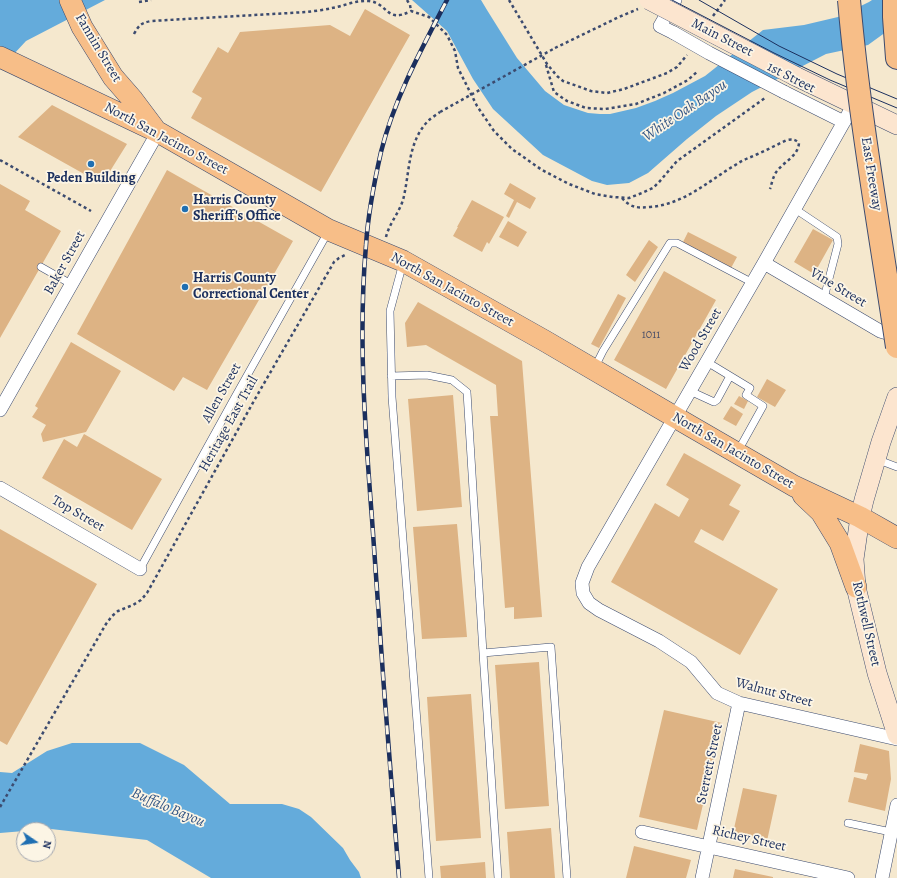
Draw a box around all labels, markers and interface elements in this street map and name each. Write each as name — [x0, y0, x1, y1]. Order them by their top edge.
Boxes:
street label: Fannin Street — [71, 11, 125, 85]
street label: Main Street — [688, 15, 756, 61]
street label: 1st Street — [764, 59, 818, 97]
water label: White Oak Bayou — [639, 76, 731, 146]
street label: North San Jacinto Street — [101, 99, 231, 179]
street label: East Freeway — [857, 136, 885, 212]
marker: Peden Building — [86, 159, 96, 169]
place label: Peden Building — [46, 171, 136, 187]
place label: Harris County Sheriff's Office — [193, 193, 281, 226]
marker: Harris County Sheriff's Office — [180, 204, 190, 214]
street label: Baker Street — [41, 228, 89, 298]
street label: North San Jacinto Street — [388, 249, 516, 331]
street label: Vine Street — [807, 265, 869, 311]
place label: Harris County Correctional Center — [193, 271, 309, 304]
marker: Harris County Correctional Center — [180, 282, 190, 292]
street label: Wood Street — [676, 305, 726, 375]
house number: 1011 — [642, 328, 660, 342]
street label: Allen Street — [199, 360, 245, 426]
street label: Heritage East Trail — [196, 373, 262, 475]
street label: North San Jacinto Street — [669, 409, 797, 493]
street label: Top Street — [49, 492, 107, 536]
street label: Rothwell Street — [848, 580, 884, 668]
street label: Walnut Street — [734, 675, 814, 711]
street label: Sterrett Street — [693, 722, 727, 806]
water label: Buffalo Bayou — [129, 785, 207, 831]
north arrow — [16, 822, 56, 862]
street label: Richey Street — [710, 822, 788, 856]
text: N — [39, 839, 55, 850]

